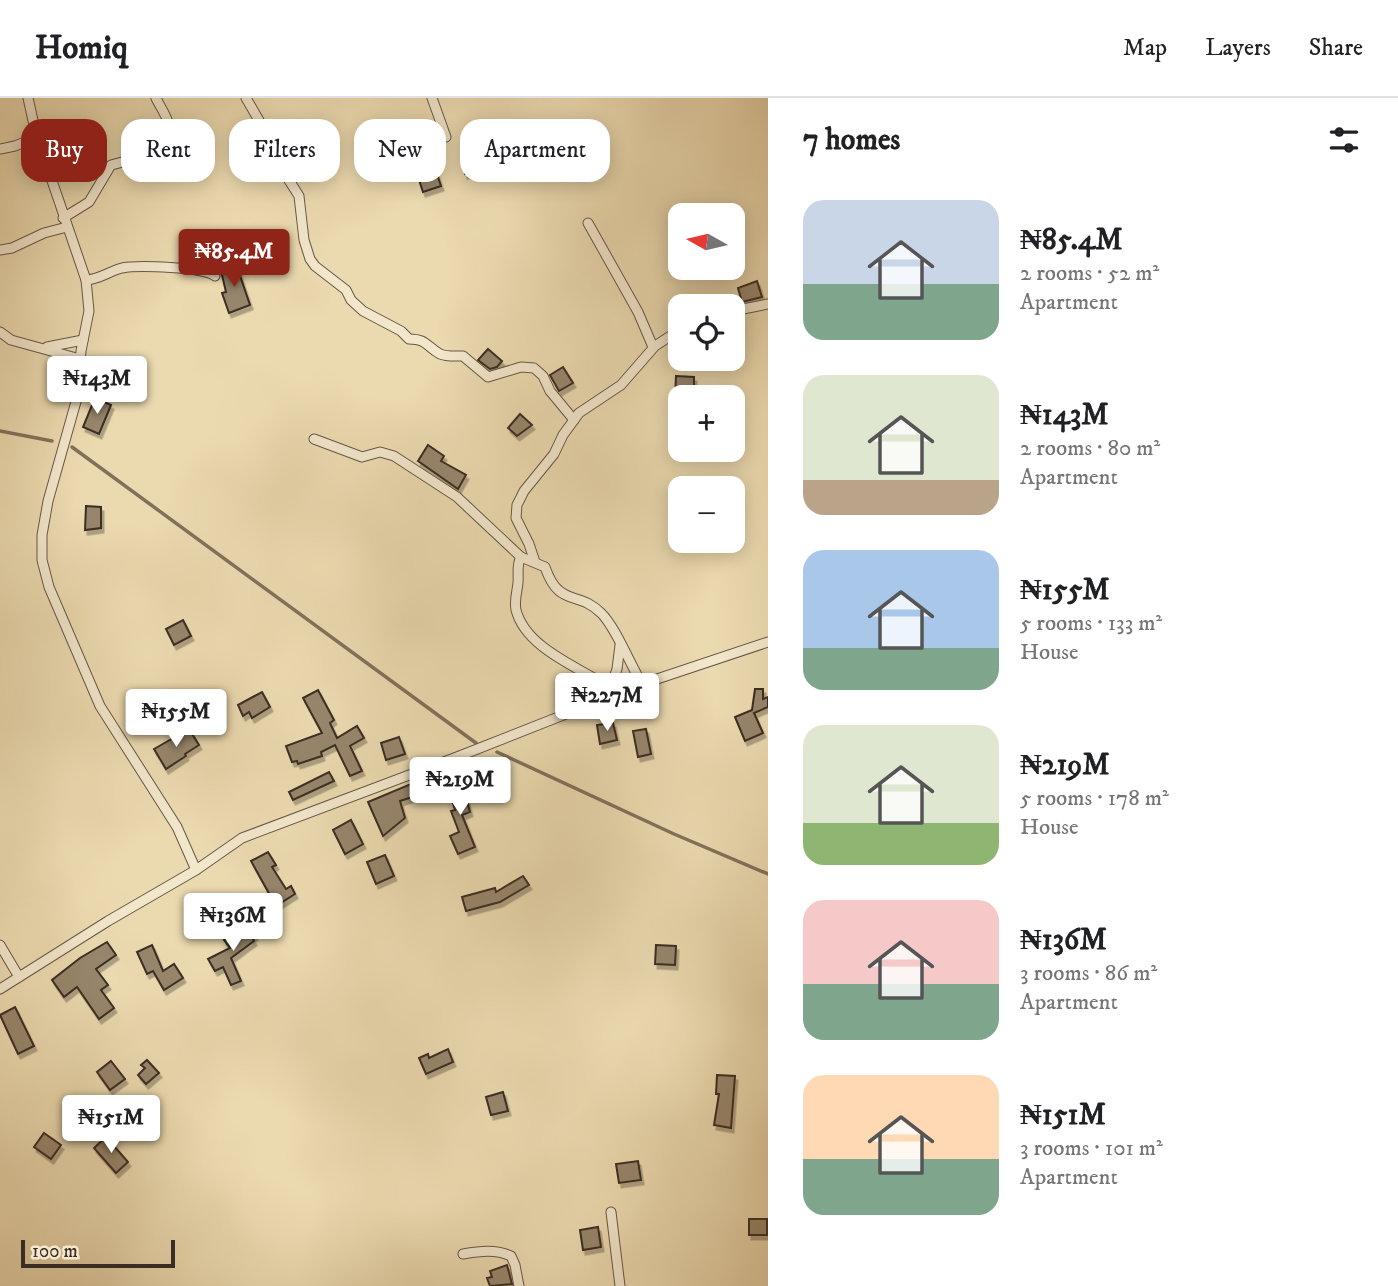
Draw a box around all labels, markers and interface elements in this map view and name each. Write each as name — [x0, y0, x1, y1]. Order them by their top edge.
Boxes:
text: Homiq — [35, 28, 128, 69]
text: Map — [1123, 33, 1167, 63]
text: Layers — [1205, 33, 1271, 63]
text: Share — [1309, 33, 1363, 63]
chip: Buy — [21, 119, 107, 182]
chip: Rent — [121, 119, 215, 182]
chip: Filters — [229, 119, 340, 182]
chip: New — [354, 119, 446, 182]
chip: Apartment — [460, 119, 610, 182]
icon: filters — [1325, 121, 1363, 159]
text: 7 homes — [803, 122, 900, 159]
north arrow — [668, 203, 746, 280]
map controls — [668, 203, 745, 553]
text: ₦85.4M — [1020, 222, 1123, 259]
icon: home — [859, 228, 943, 312]
pin: ₦85.4M — [177, 230, 291, 289]
text: ₦85.4M — [195, 237, 273, 266]
text: 2 rooms · 52 m² — [1020, 259, 1159, 288]
text: Apartment — [1020, 288, 1118, 317]
button: locate — [668, 294, 745, 371]
pin: ₦143M — [48, 356, 146, 416]
text: ₦143M — [63, 364, 131, 393]
button: + — [668, 385, 745, 462]
text: ₦143M — [1020, 397, 1109, 434]
icon: home — [859, 403, 943, 487]
text: 2 rooms · 80 m² — [1020, 434, 1160, 463]
text: Apartment — [1020, 463, 1118, 492]
button: − — [668, 476, 745, 553]
text: ₦155M — [1020, 572, 1110, 609]
icon: home — [859, 578, 943, 662]
text: 5 rooms · 133 m² — [1020, 609, 1162, 638]
text: House — [1020, 638, 1078, 667]
pin: ₦227M — [558, 674, 656, 733]
text: ₦227M — [571, 681, 643, 710]
pin: ₦155M — [127, 690, 225, 749]
text: ₦155M — [142, 697, 210, 726]
text: ₦219M — [1020, 747, 1110, 784]
icon: home — [859, 753, 943, 837]
pin: ₦219M — [411, 758, 509, 817]
text: ₦219M — [426, 765, 494, 794]
text: 5 rooms · 178 m² — [1020, 784, 1169, 813]
text: House — [1020, 813, 1078, 842]
pin: ₦136M — [184, 894, 282, 953]
text: ₦136M — [200, 901, 266, 930]
text: ₦136M — [1020, 922, 1107, 959]
icon: home — [859, 928, 943, 1012]
text: 3 rooms · 86 m² — [1020, 959, 1157, 988]
text: Apartment — [1020, 988, 1118, 1017]
pin: ₦151M — [62, 1096, 160, 1155]
text: ₦151M — [1020, 1097, 1106, 1134]
text: ₦151M — [78, 1103, 144, 1132]
icon: home — [859, 1103, 943, 1187]
text: 3 rooms · 101 m² — [1020, 1134, 1163, 1163]
text: Apartment — [1020, 1163, 1118, 1192]
scale bar — [21, 1237, 175, 1269]
text: 100 m — [32, 1240, 78, 1263]

